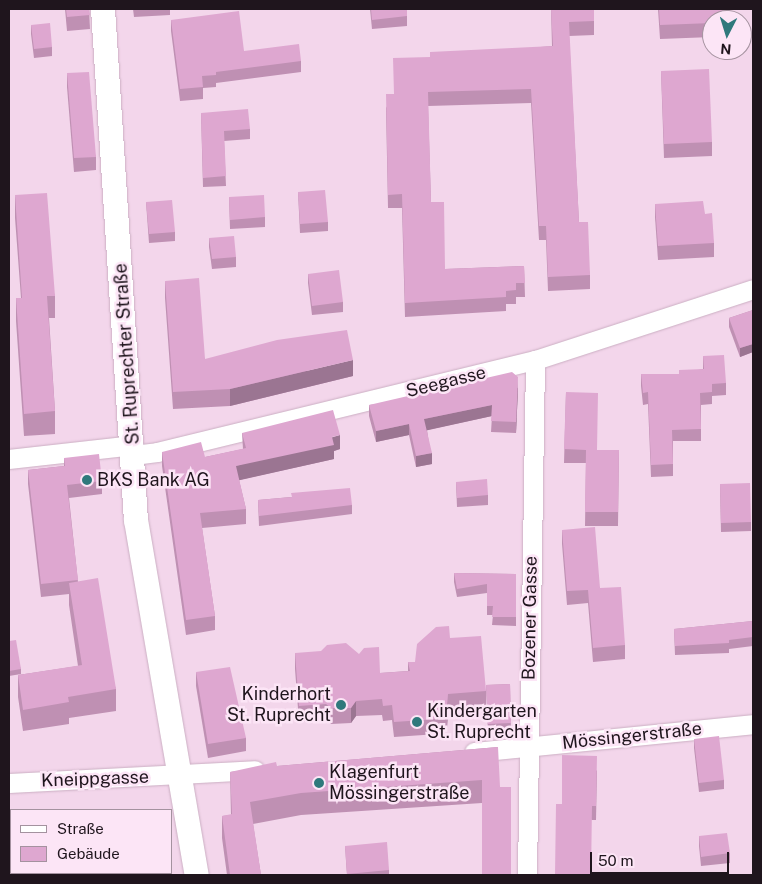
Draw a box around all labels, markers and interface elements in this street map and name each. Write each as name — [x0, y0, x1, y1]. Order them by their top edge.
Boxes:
north arrow — [702, 10, 752, 60]
text: N — [720, 41, 732, 57]
street label: St. Ruprechter Straße — [110, 263, 144, 445]
street label: Seegasse — [404, 362, 488, 402]
place label: BKS Bank AG — [97, 469, 210, 491]
marker: BKS Bank AG — [81, 474, 93, 486]
street label: Bozener Gasse — [518, 556, 542, 680]
place label: Kinderhort St. Ruprecht — [227, 684, 331, 726]
marker: Kinderhort St. Ruprecht — [335, 699, 347, 711]
place label: Kindergarten St. Ruprecht — [427, 701, 537, 744]
marker: Kindergarten St. Ruprecht — [411, 716, 423, 728]
street label: Mössingerstraße — [561, 718, 703, 754]
place label: Klagenfurt Mössingerstraße — [329, 762, 470, 804]
street label: Kneippgasse — [41, 766, 149, 792]
marker: Klagenfurt Mössingerstraße — [313, 777, 325, 789]
legend — [10, 809, 172, 874]
text: Straße — [57, 820, 104, 837]
scale bar — [592, 842, 731, 874]
text: Gebäude — [57, 845, 120, 862]
text: 50 m — [598, 852, 633, 869]

